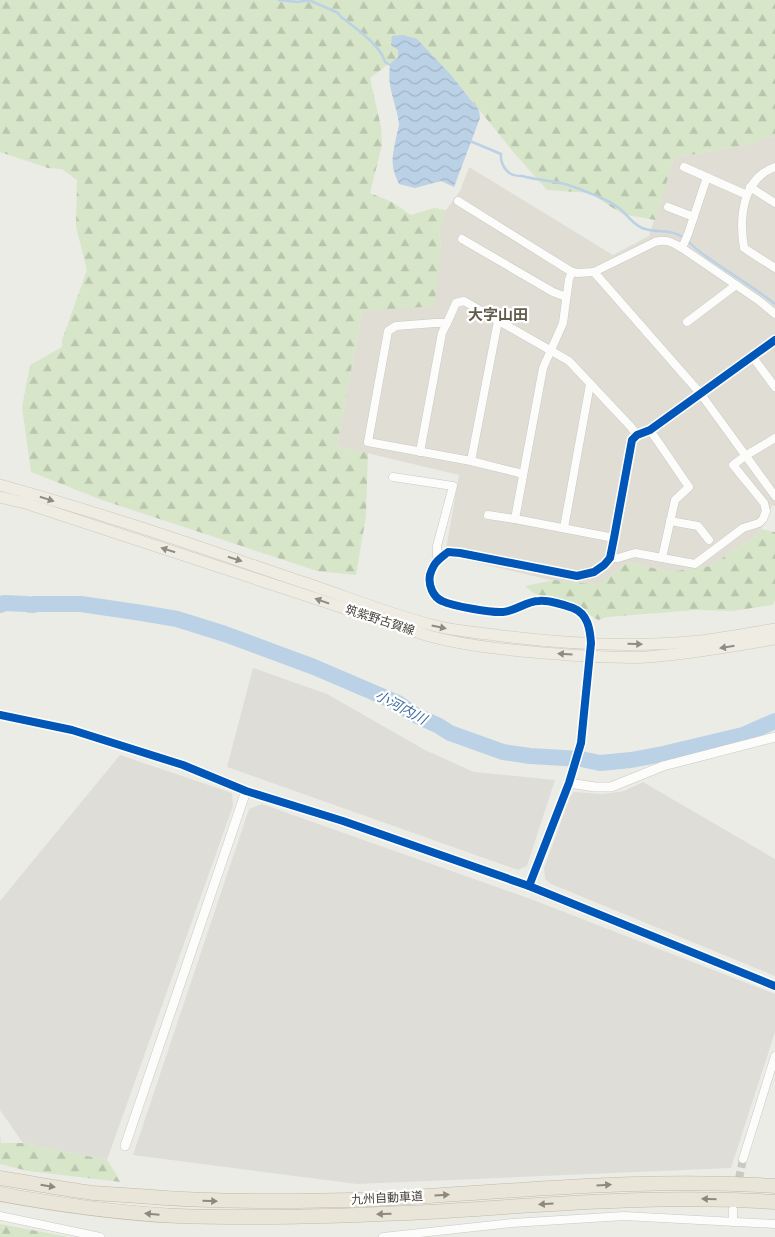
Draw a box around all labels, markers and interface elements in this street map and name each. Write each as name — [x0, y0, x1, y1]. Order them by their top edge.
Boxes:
district label: 大字山田 — [468, 304, 528, 325]
one-way arrow — [40, 495, 55, 503]
one-way arrow — [160, 545, 175, 553]
one-way arrow — [227, 556, 242, 564]
one-way arrow — [315, 597, 330, 604]
street label: 筑紫野古賀線 — [343, 600, 417, 639]
one-way arrow — [431, 623, 447, 631]
one-way arrow — [628, 641, 644, 649]
one-way arrow — [719, 644, 735, 652]
one-way arrow — [557, 650, 573, 658]
water label: 小河内川 — [372, 685, 432, 730]
one-way arrow — [597, 1180, 613, 1188]
one-way arrow — [40, 1183, 56, 1191]
street label: 九州自動車道 — [351, 1187, 423, 1208]
one-way arrow — [434, 1190, 450, 1198]
one-way arrow — [701, 1195, 717, 1203]
one-way arrow — [202, 1197, 218, 1205]
one-way arrow — [538, 1201, 554, 1209]
one-way arrow — [144, 1209, 160, 1217]
one-way arrow — [376, 1210, 392, 1218]

